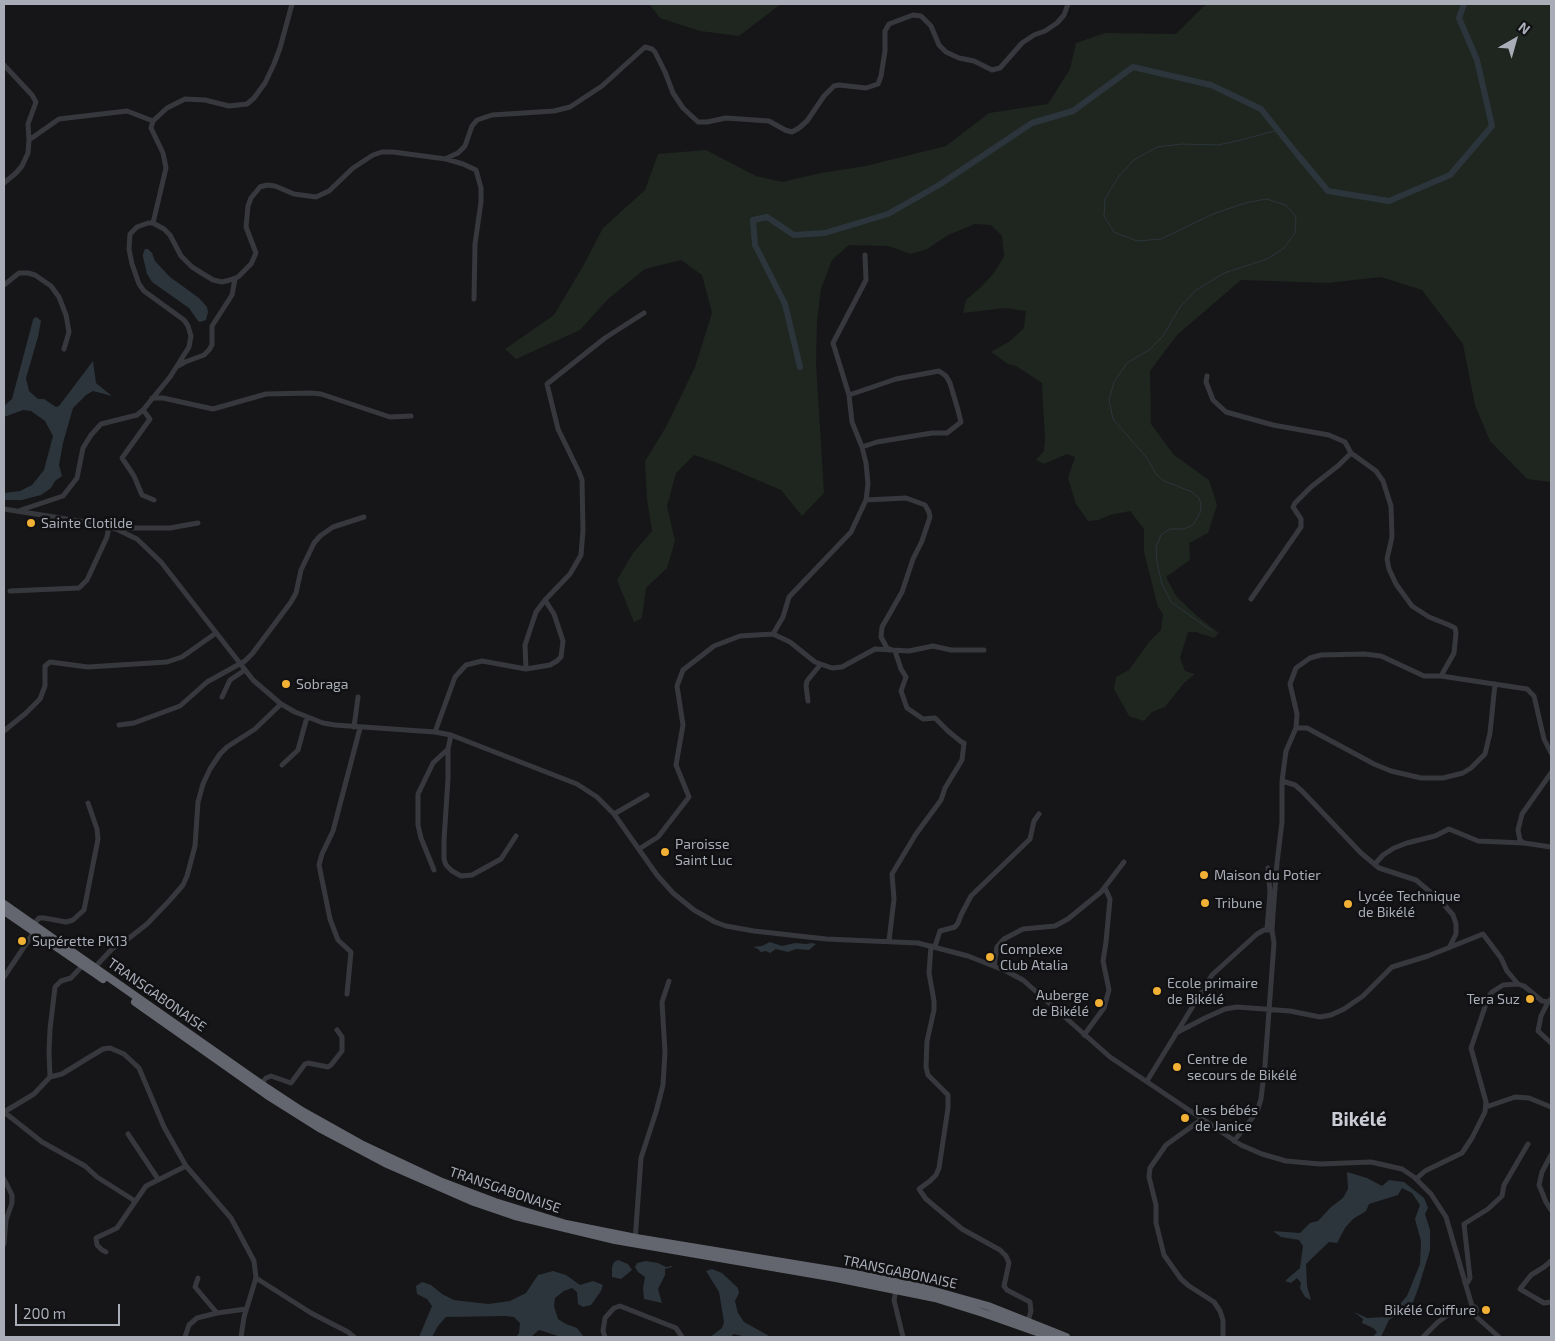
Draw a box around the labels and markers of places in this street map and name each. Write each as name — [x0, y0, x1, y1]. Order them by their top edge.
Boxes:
place label: Sainte Clotilde — [41, 515, 133, 531]
marker: Sainte Clotilde — [25, 517, 37, 529]
place label: Sobraga — [296, 676, 349, 692]
marker: Sobraga — [280, 678, 292, 690]
place label: Paroisse Saint Luc — [675, 836, 733, 869]
marker: Paroisse Saint Luc — [659, 846, 671, 858]
place label: Maison du Potier — [1214, 867, 1321, 883]
marker: Maison du Potier — [1198, 869, 1210, 881]
place label: Lycée Technique de Bikélé — [1358, 888, 1461, 920]
place label: Tribune — [1215, 895, 1263, 911]
marker: Tribune — [1199, 897, 1211, 909]
marker: Lycée Technique de Bikélé — [1342, 898, 1354, 910]
place label: Supérette PK13 — [32, 933, 128, 949]
marker: Supérette PK13 — [16, 935, 28, 947]
place label: Complexe Club Atalia — [1000, 941, 1068, 974]
marker: Complexe Club Atalia — [984, 951, 996, 963]
place label: Ecole primaire de Bikélé — [1167, 975, 1258, 1008]
marker: Ecole primaire de Bikélé — [1151, 985, 1163, 997]
place label: Auberge de Bikélé — [1032, 987, 1089, 1020]
place label: Tera Suz — [1467, 991, 1520, 1007]
marker: Tera Suz — [1524, 993, 1536, 1005]
marker: Auberge de Bikélé — [1093, 997, 1105, 1009]
place label: Centre de secours de Bikélé — [1187, 1051, 1297, 1084]
marker: Centre de secours de Bikélé — [1171, 1061, 1183, 1073]
place label: Les bébés de Janice — [1195, 1102, 1258, 1134]
marker: Les bébés de Janice — [1179, 1112, 1191, 1124]
place label: Bikélé Coiffure — [1384, 1302, 1476, 1318]
marker: Bikélé Coiffure — [1480, 1304, 1492, 1316]

